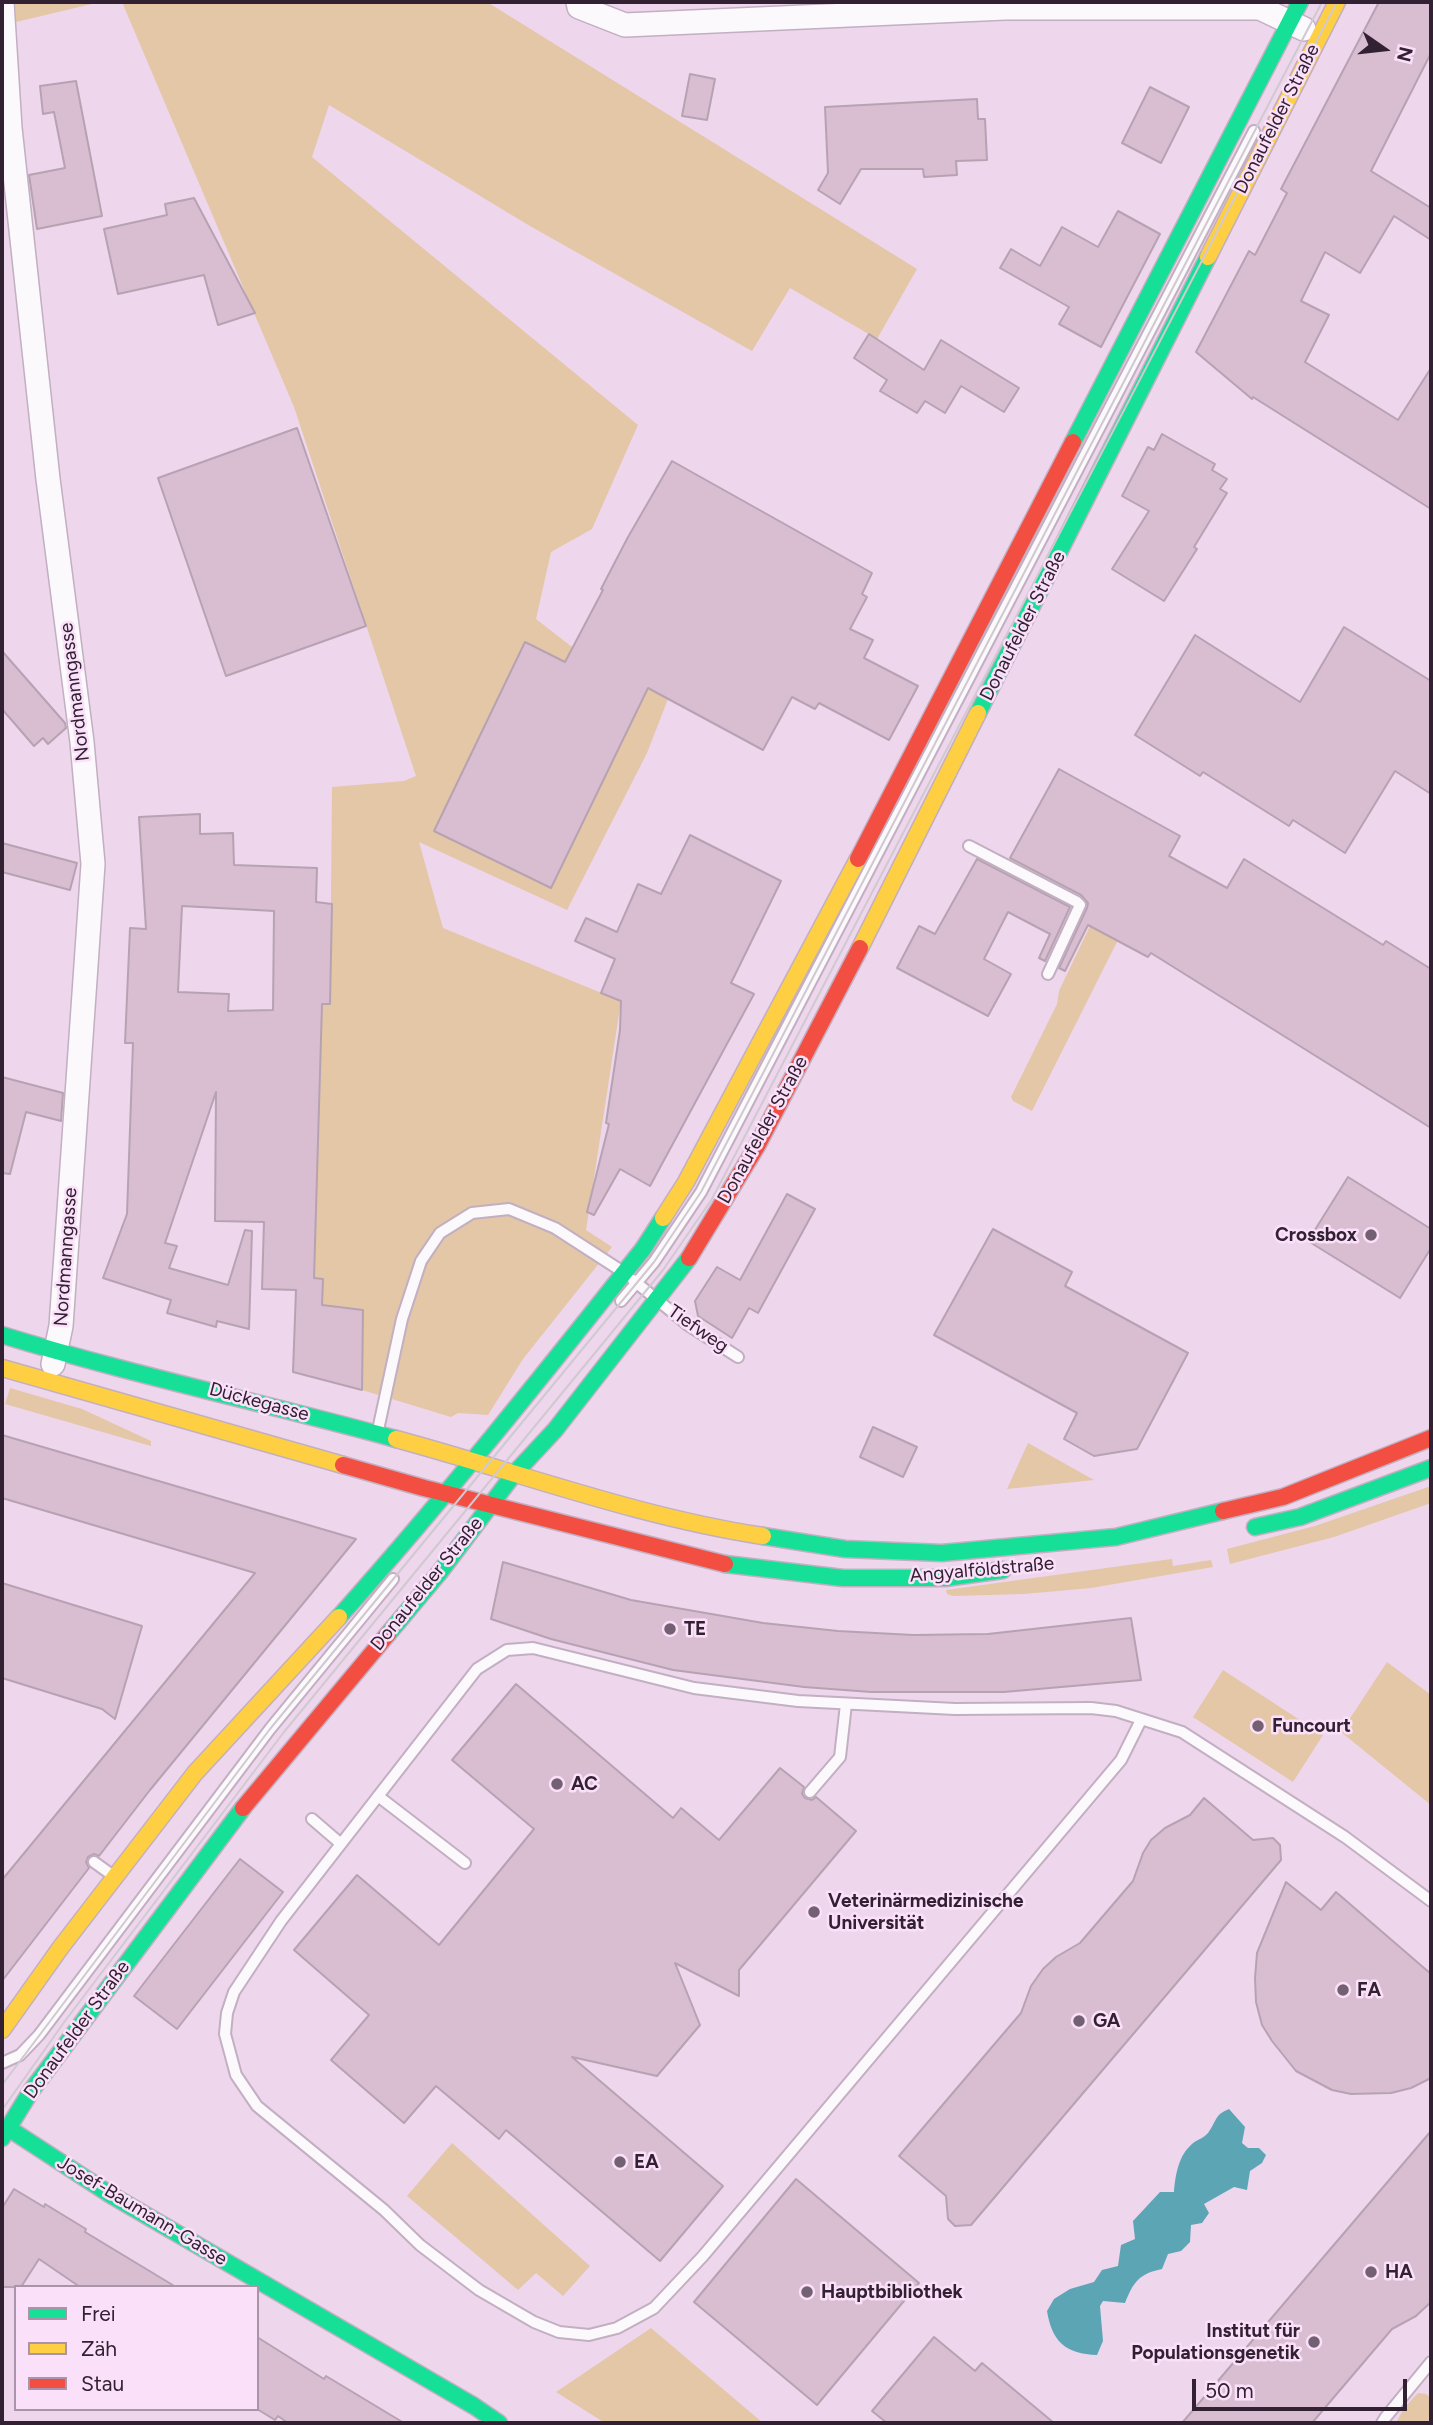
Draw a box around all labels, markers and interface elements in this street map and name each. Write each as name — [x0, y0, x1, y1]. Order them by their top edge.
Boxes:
north arrow — [1349, 14, 1419, 84]
street label: Donaufelder Straße — [1229, 40, 1325, 198]
text: N — [1392, 44, 1418, 64]
street label: Donaufelder Straße — [975, 547, 1071, 705]
street label: Nordmanngasse — [55, 621, 95, 763]
street label: Donaufelder Straße — [713, 1052, 813, 1208]
street label: Nordmanngasse — [50, 1187, 82, 1327]
place label: Crossbox — [1275, 1224, 1357, 1246]
marker: Crossbox — [1363, 1227, 1379, 1243]
street label: Tiefweg — [663, 1300, 733, 1358]
street label: Dückegasse — [207, 1378, 311, 1426]
street label: Donaufelder Straße — [366, 1513, 488, 1655]
street label: Angyalföldstraße — [909, 1552, 1055, 1588]
place label: TE — [684, 1618, 706, 1640]
marker: TE — [662, 1621, 678, 1637]
place label: Funcourt — [1272, 1715, 1351, 1737]
marker: Funcourt — [1250, 1718, 1266, 1734]
place label: AC — [571, 1773, 598, 1795]
marker: AC — [549, 1776, 565, 1792]
place label: Veterinärmedizinische Universität — [828, 1890, 1023, 1934]
marker: Veterinärmedizinische Universität — [806, 1904, 822, 1920]
street label: Donaufelder Straße — [19, 1956, 135, 2104]
place label: FA — [1357, 1979, 1381, 2001]
marker: FA — [1335, 1982, 1351, 1998]
place label: GA — [1093, 2010, 1120, 2032]
marker: GA — [1071, 2013, 1087, 2029]
street label: Josef-Baumann-Gasse — [53, 2151, 231, 2271]
place label: EA — [634, 2151, 659, 2173]
marker: EA — [612, 2154, 628, 2170]
place label: HA — [1385, 2261, 1413, 2283]
marker: HA — [1363, 2264, 1379, 2280]
place label: Hauptbibliothek — [821, 2281, 963, 2303]
marker: Hauptbibliothek — [799, 2284, 815, 2300]
legend — [14, 2285, 259, 2411]
text: Frei — [81, 2301, 116, 2326]
place label: Institut für Populationsgenetik — [1131, 2320, 1300, 2364]
marker: Institut für Populationsgenetik — [1306, 2334, 1322, 2350]
text: Zäh — [81, 2336, 117, 2361]
scale bar — [1195, 2366, 1410, 2410]
text: Stau — [81, 2371, 124, 2396]
text: 50 m — [1205, 2378, 1254, 2403]

